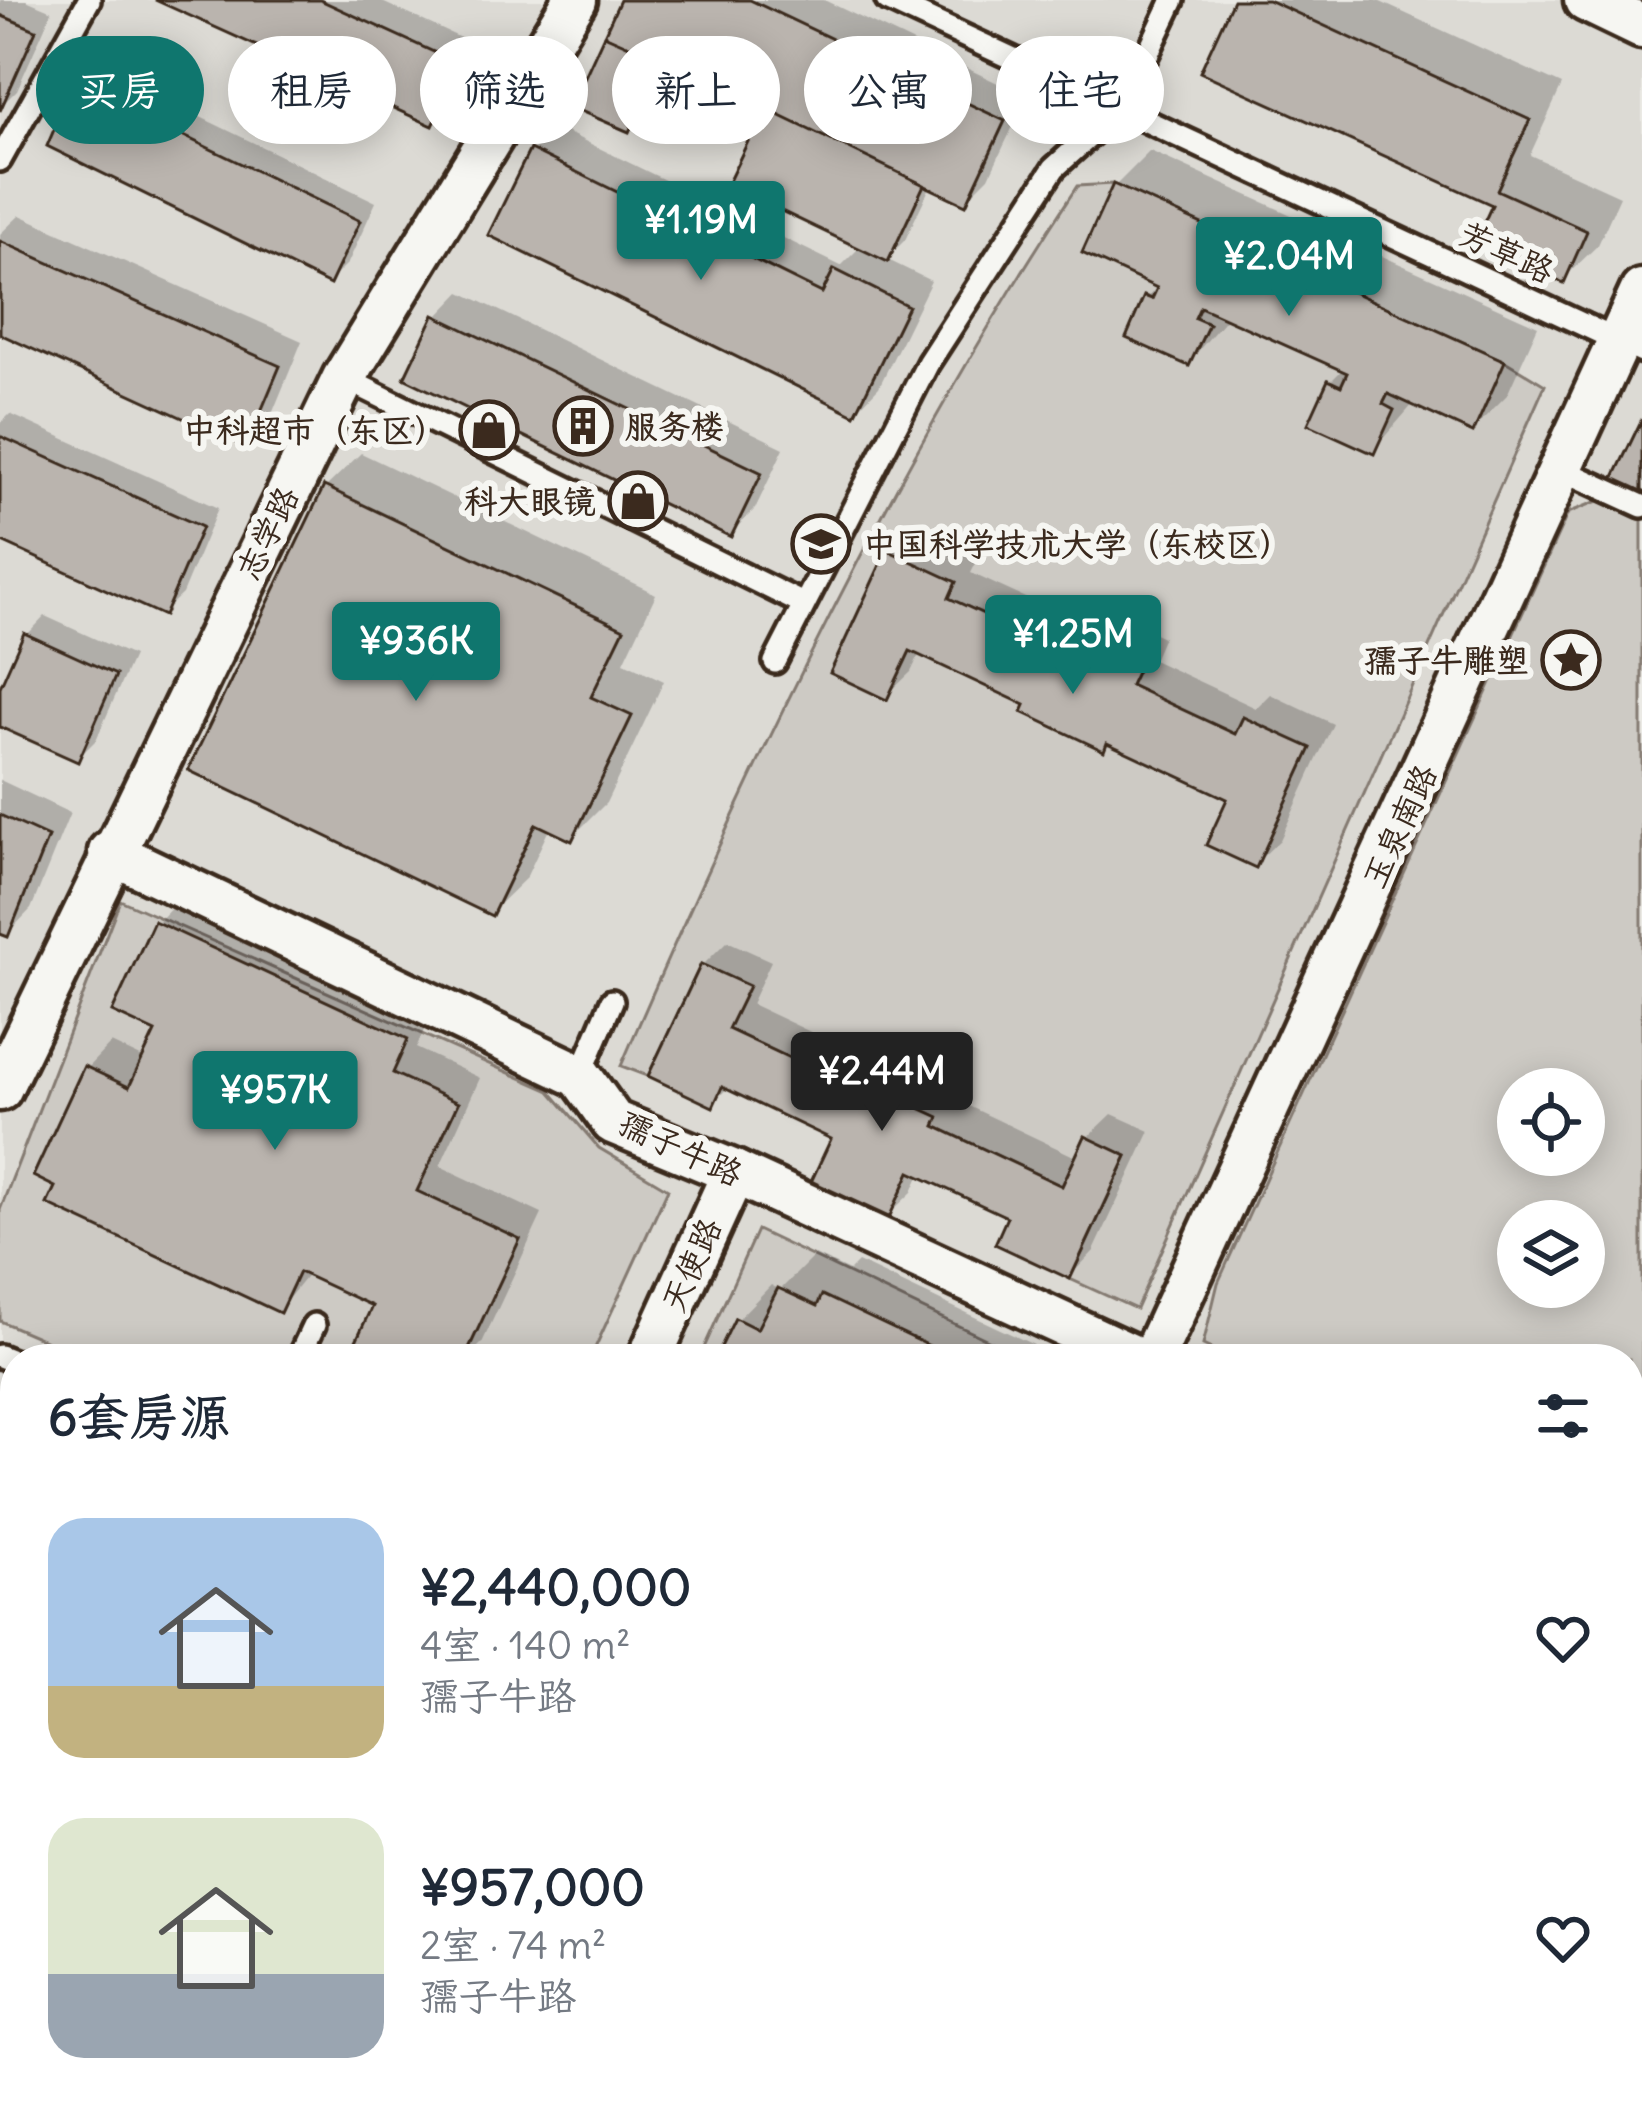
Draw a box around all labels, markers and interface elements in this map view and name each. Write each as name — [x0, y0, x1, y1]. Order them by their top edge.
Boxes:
chip: 买房 — [36, 36, 204, 144]
chip: 租房 — [228, 36, 396, 144]
chip: 筛选 — [420, 36, 588, 144]
chip: 新上 — [612, 36, 780, 144]
chip: 公寓 — [804, 36, 972, 144]
chip: 住宅 — [996, 36, 1164, 144]
pin: ¥1.19M — [603, 181, 799, 283]
text: ¥1.19M — [644, 195, 758, 244]
street label: 芳草路 — [1453, 212, 1561, 292]
pin: ¥2.04M — [1191, 217, 1387, 319]
text: ¥2.04M — [1223, 231, 1355, 280]
building icon: 服务楼 — [552, 395, 614, 457]
shop icon: 中科超市（东区） — [458, 399, 520, 461]
place label: 服务楼 — [625, 405, 724, 447]
place label: 中科超市（东区） — [183, 409, 447, 451]
shop icon: 科大眼镜 — [607, 470, 669, 532]
street label: 志学路 — [226, 479, 308, 587]
place label: 科大眼镜 — [464, 480, 596, 522]
school or university icon: 中国科学技术大学（东校区） — [790, 513, 852, 575]
place label: 中国科学技术大学（东校区） — [863, 523, 1292, 565]
pin: ¥1.25M — [975, 595, 1171, 697]
pin: ¥936K — [332, 602, 500, 704]
text: ¥1.25M — [1012, 609, 1134, 658]
text: ¥936K — [359, 616, 473, 665]
place icon: 孺子牛雕塑 — [1540, 629, 1602, 691]
place label: 孺子牛雕塑 — [1364, 639, 1529, 681]
street label: 玉泉南路 — [1352, 757, 1446, 895]
pin: ¥2.44M — [784, 1032, 980, 1134]
text: ¥2.44M — [818, 1046, 946, 1095]
pin: ¥957K — [191, 1051, 359, 1153]
text: ¥957K — [220, 1065, 330, 1114]
map controls — [1497, 1068, 1605, 1308]
button: locate — [1497, 1068, 1605, 1176]
street label: 孺子牛路 — [612, 1101, 750, 1195]
button: layers — [1497, 1200, 1605, 1308]
street label: 天使路 — [652, 1211, 730, 1319]
icon: filters — [1530, 1383, 1596, 1449]
text: 6套房源 — [48, 1385, 230, 1449]
text: ¥2,440,000 — [420, 1555, 691, 1619]
icon: home — [144, 1566, 288, 1710]
icon: heart — [1530, 1605, 1596, 1671]
text: 4室 · 140 m² — [420, 1621, 631, 1670]
text: 孺子牛路 — [420, 1672, 576, 1721]
text: ¥957,000 — [420, 1855, 645, 1919]
icon: home — [144, 1866, 288, 2010]
icon: heart — [1530, 1905, 1596, 1971]
text: 2室 · 74 m² — [420, 1921, 606, 1970]
text: 孺子牛路 — [420, 1972, 576, 2021]

